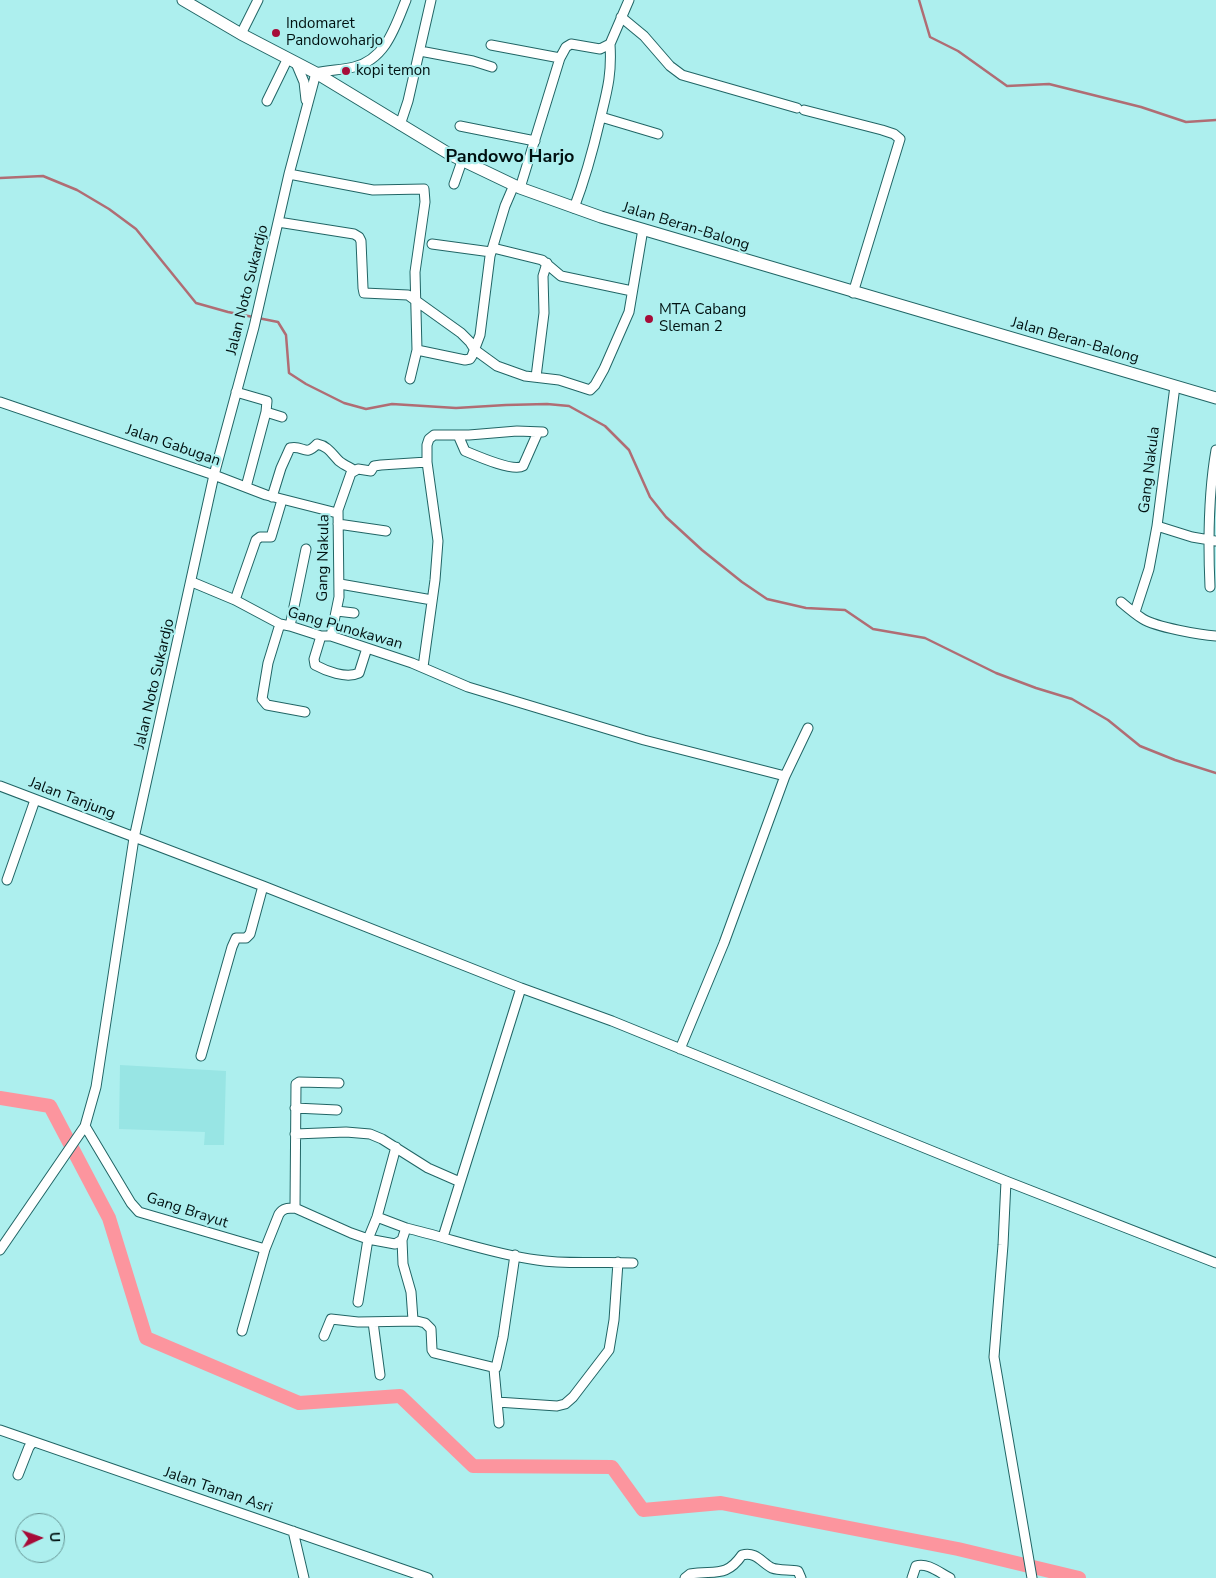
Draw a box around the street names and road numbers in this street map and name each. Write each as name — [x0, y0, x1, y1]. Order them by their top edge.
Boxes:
street label: Jalan Beran-Balong — [620, 199, 752, 255]
street label: Jalan Noto Sukardjo — [223, 223, 273, 357]
street label: Jalan Beran-Balong — [1009, 314, 1141, 368]
street label: Jalan Gabugan — [123, 421, 223, 471]
street label: Gang Nakula — [1136, 426, 1164, 514]
street label: Gang Nakula — [314, 514, 334, 602]
street label: Gang Punokawan — [285, 604, 405, 654]
street label: Jalan Noto Sukardjo — [131, 617, 179, 751]
street label: Jalan Tanjung — [26, 774, 118, 824]
street label: Gang Brayut — [144, 1189, 230, 1233]
street label: Jalan Taman Asri — [161, 1464, 275, 1518]

